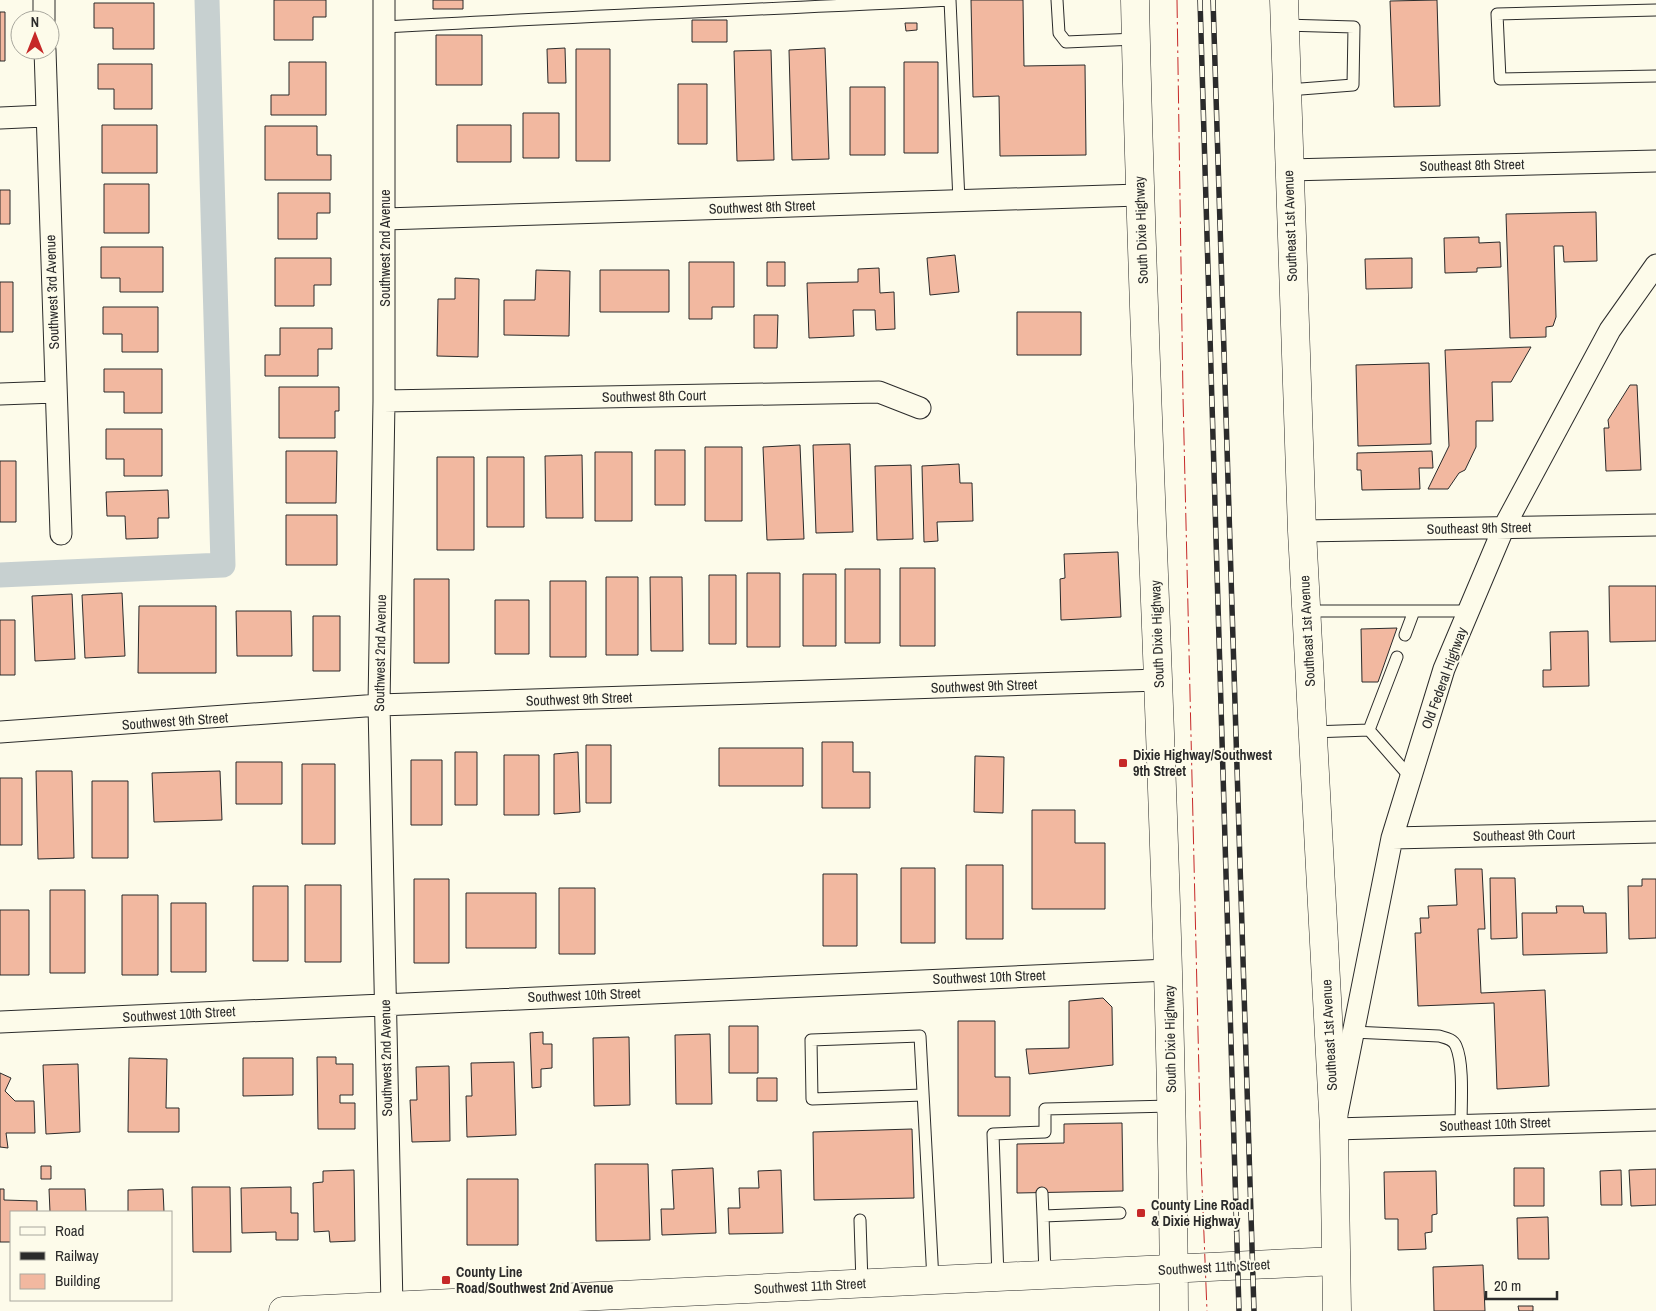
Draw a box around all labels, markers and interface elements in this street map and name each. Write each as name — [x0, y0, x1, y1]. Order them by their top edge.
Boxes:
north arrow — [10, 10, 60, 60]
text: N — [31, 13, 39, 31]
street label: Southeast 8th Street — [1420, 155, 1524, 175]
street label: Southeast 1st Avenue — [1279, 170, 1301, 282]
street label: South Dixie Highway — [1130, 176, 1152, 284]
street label: Southwest 2nd Avenue — [376, 189, 394, 307]
street label: Southwest 8th Street — [708, 196, 816, 218]
street label: Southwest 3rd Avenue — [41, 234, 63, 350]
street label: Southwest 8th Court — [602, 386, 706, 406]
street label: Southeast 9th Street — [1427, 518, 1531, 538]
street label: Southeast 1st Avenue — [1295, 575, 1319, 687]
street label: South Dixie Highway — [1146, 580, 1168, 688]
street label: Southwest 2nd Avenue — [370, 594, 390, 712]
street label: Old Federal Highway — [1417, 624, 1471, 731]
street label: Southwest 9th Street — [930, 675, 1038, 697]
street label: Southwest 9th Street — [525, 688, 633, 710]
street label: Southwest 9th Street — [121, 708, 229, 734]
place label: Dixie Highway/Southwest 9th Street — [1133, 746, 1272, 780]
marker: Dixie Highway/Southwest 9th Street — [1117, 757, 1129, 769]
street label: Southeast 9th Court — [1473, 825, 1575, 845]
street label: Southwest 10th Street — [932, 966, 1046, 988]
street label: Southeast 1st Avenue — [1317, 979, 1341, 1091]
street label: Southwest 10th Street — [527, 984, 641, 1006]
street label: South Dixie Highway — [1160, 985, 1180, 1093]
street label: Southwest 2nd Avenue — [376, 999, 396, 1117]
street label: Southwest 10th Street — [122, 1002, 236, 1026]
street label: Southeast 10th Street — [1439, 1113, 1551, 1135]
place label: County Line Road & Dixie Highway — [1151, 1196, 1249, 1230]
marker: County Line Road & Dixie Highway — [1135, 1207, 1147, 1219]
legend — [10, 1211, 172, 1301]
text: Road — [55, 1220, 84, 1241]
text: Railway — [55, 1245, 100, 1266]
street label: Southwest 11th Street — [1158, 1255, 1270, 1279]
place label: County Line Road/Southwest 2nd Avenue — [456, 1263, 613, 1297]
scale bar — [1486, 1268, 1557, 1300]
text: Building — [55, 1270, 100, 1291]
marker: County Line Road/Southwest 2nd Avenue — [440, 1274, 452, 1286]
street label: Southwest 11th Street — [754, 1274, 866, 1298]
text: 20 m — [1494, 1275, 1521, 1296]

